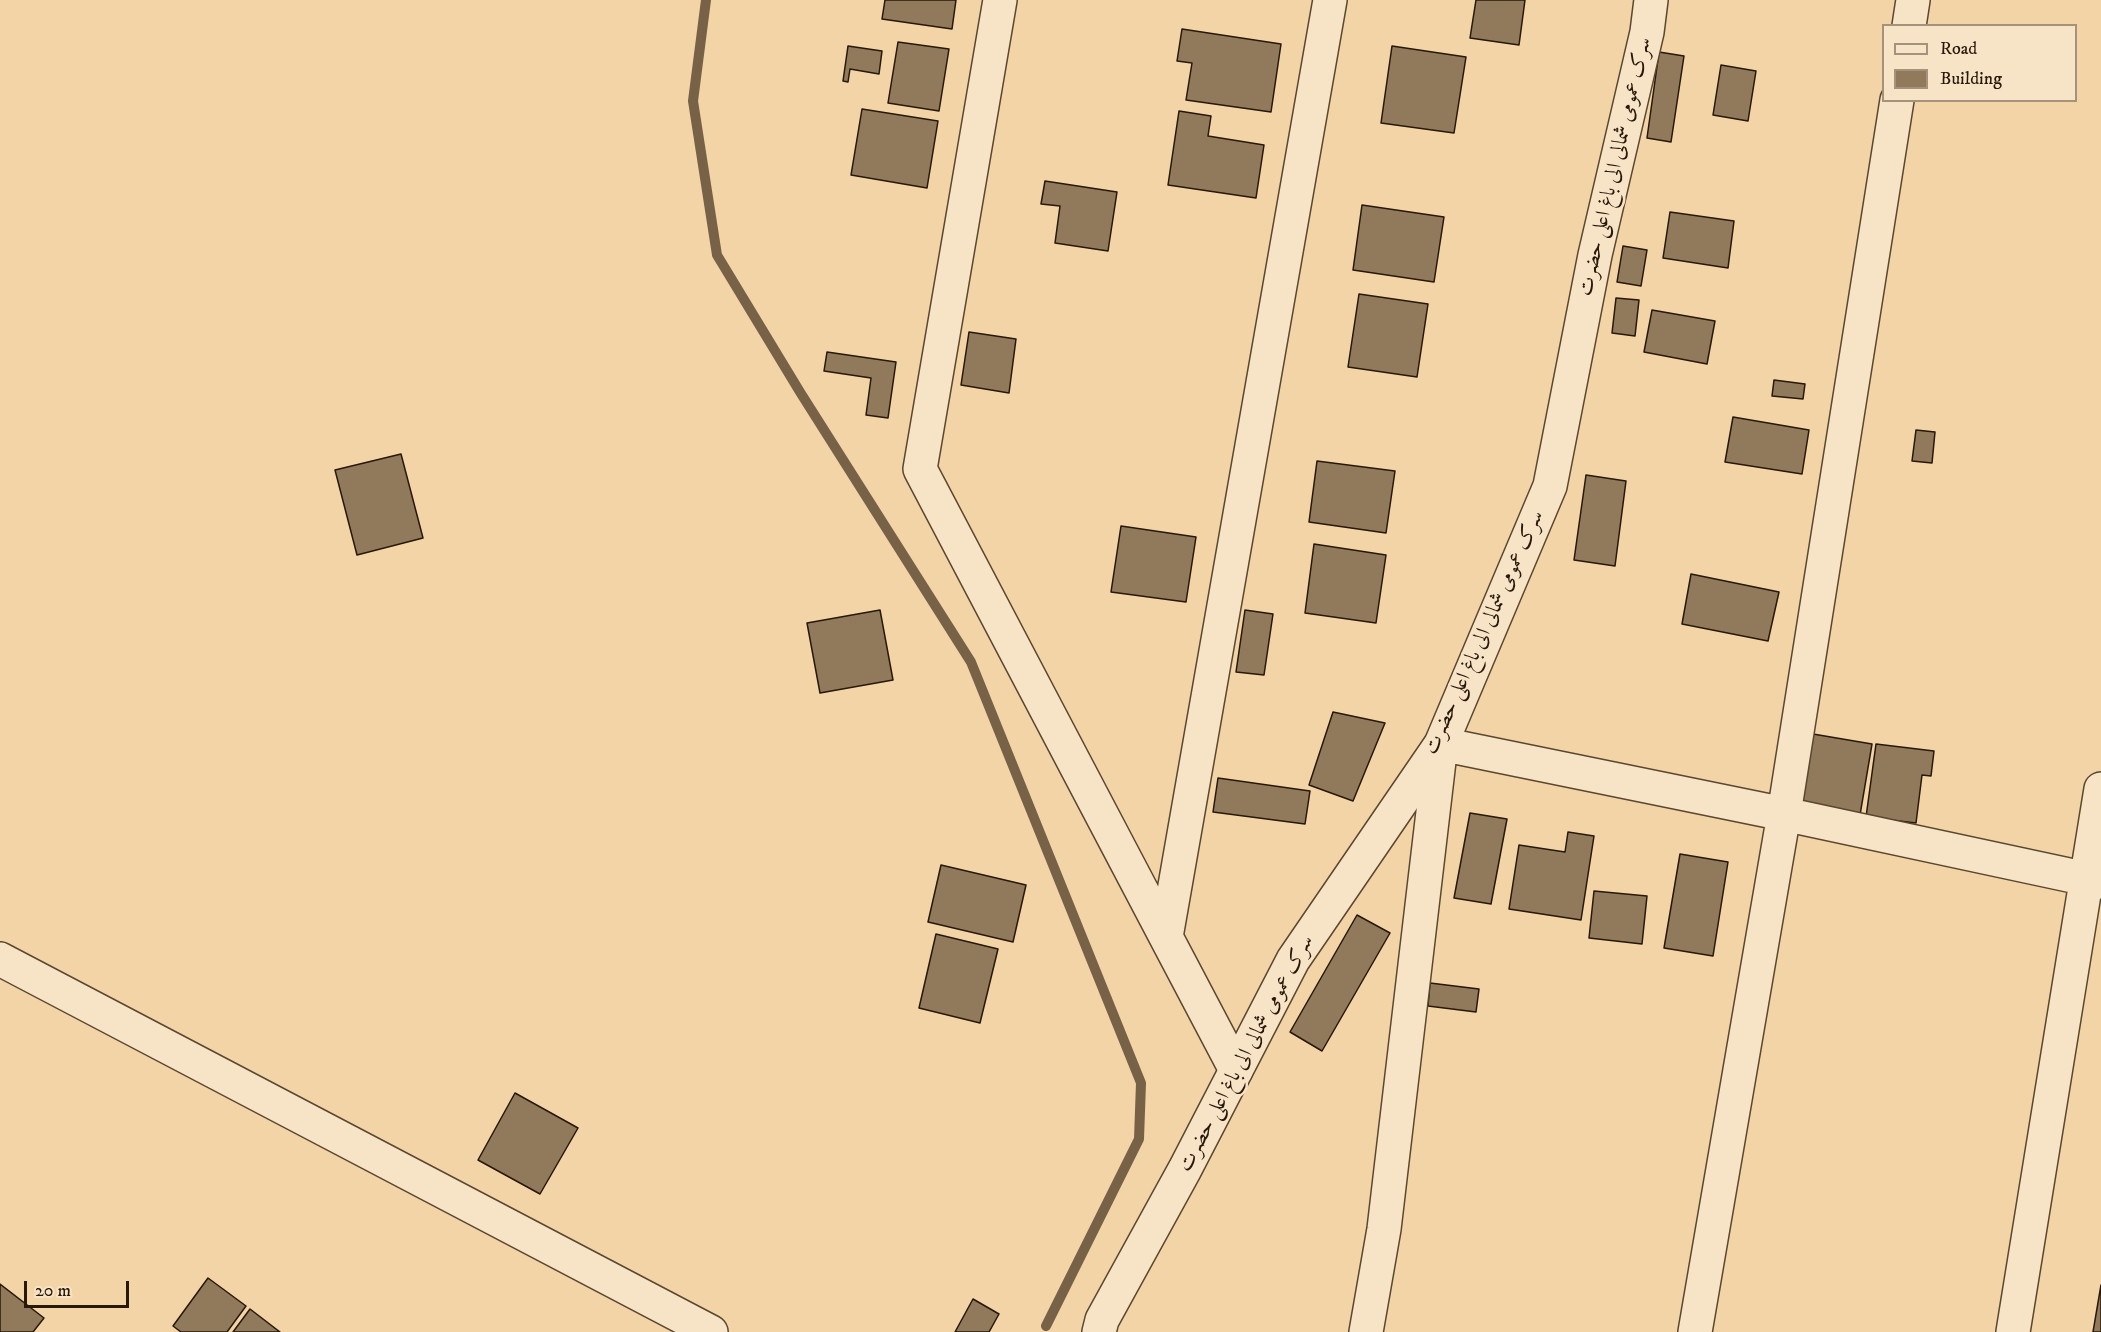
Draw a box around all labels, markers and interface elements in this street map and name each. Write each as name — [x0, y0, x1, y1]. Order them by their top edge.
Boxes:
legend — [1882, 24, 2077, 102]
street label: سرک عمومی شمالی الی باغ اعلی حضرت — [1574, 35, 1658, 299]
text: Road — [1940, 38, 1977, 60]
text: Building — [1940, 68, 2002, 90]
street label: سرک عمومی شمالی الی باغ اعلی حضرت — [1420, 507, 1550, 759]
street label: سرک عمومی شمالی الی باغ اعلی حضرت — [1174, 931, 1320, 1177]
scale bar — [27, 1269, 132, 1307]
text: 20 m — [35, 1280, 71, 1302]

